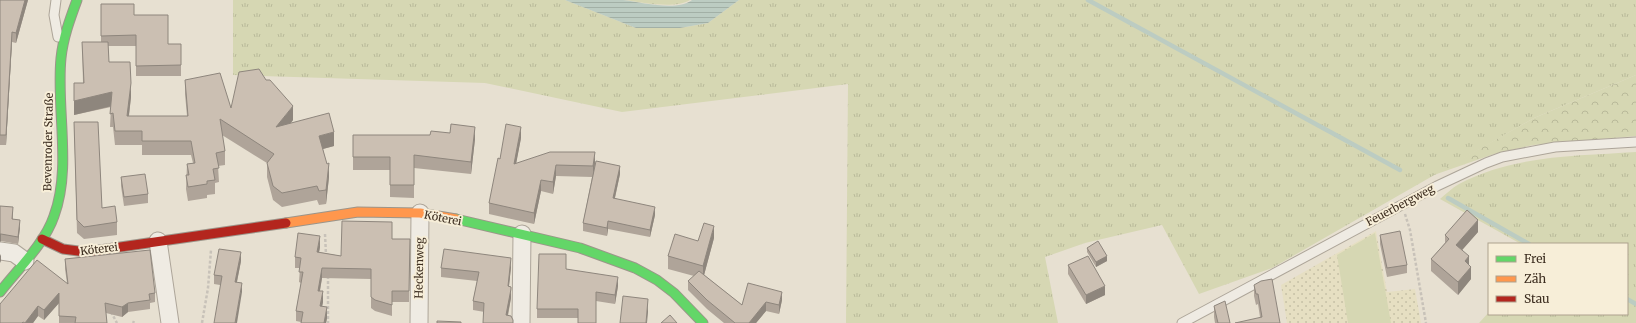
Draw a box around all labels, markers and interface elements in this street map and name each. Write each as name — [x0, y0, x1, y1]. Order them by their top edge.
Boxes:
street label: Bevenroder Straße — [40, 92, 56, 191]
street label: Feuerbergweg — [1363, 181, 1437, 229]
street label: Köterei — [423, 208, 463, 229]
street label: Heckenweg — [411, 237, 427, 299]
street label: Köterei — [79, 240, 119, 258]
legend — [1488, 243, 1628, 315]
text: Frei — [1524, 251, 1546, 266]
text: Zäh — [1524, 271, 1546, 286]
text: Stau — [1524, 291, 1550, 306]

